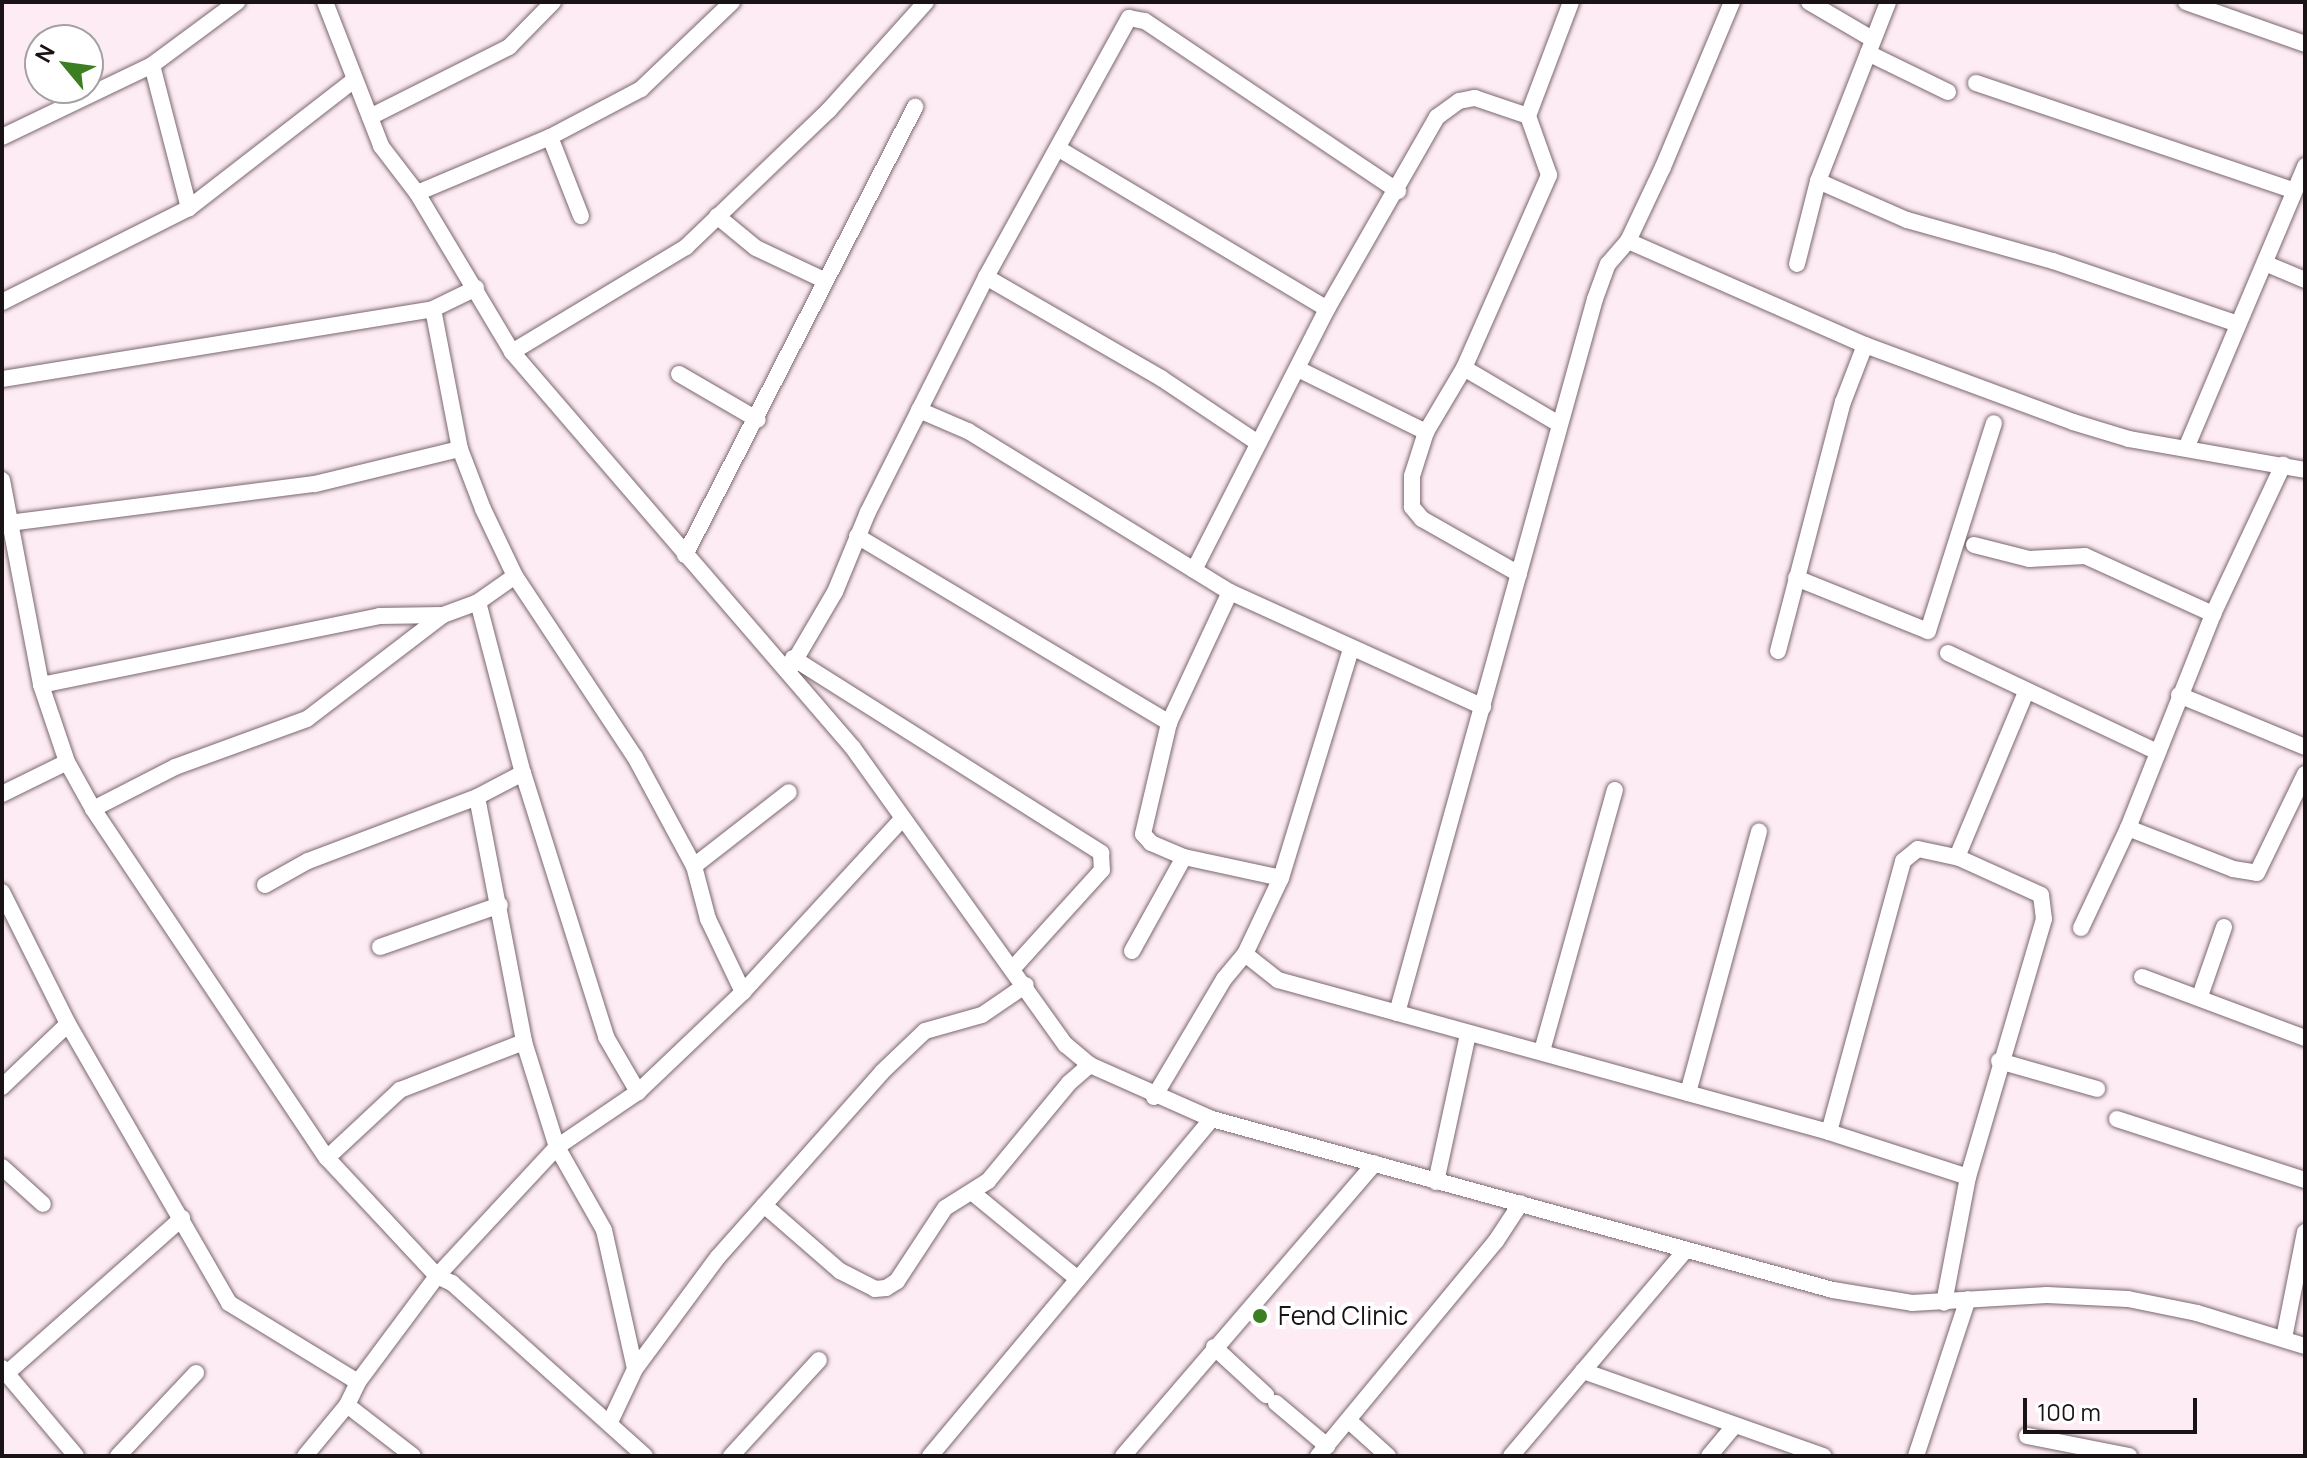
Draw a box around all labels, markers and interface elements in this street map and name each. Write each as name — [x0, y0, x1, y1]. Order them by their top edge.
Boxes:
north arrow — [24, 24, 104, 104]
text: N — [28, 39, 62, 68]
place label: Fend Clinic — [1278, 1300, 1408, 1332]
marker: Fend Clinic — [1249, 1305, 1271, 1327]
scale bar — [2027, 1382, 2201, 1432]
text: 100 m — [2037, 1395, 2101, 1428]

